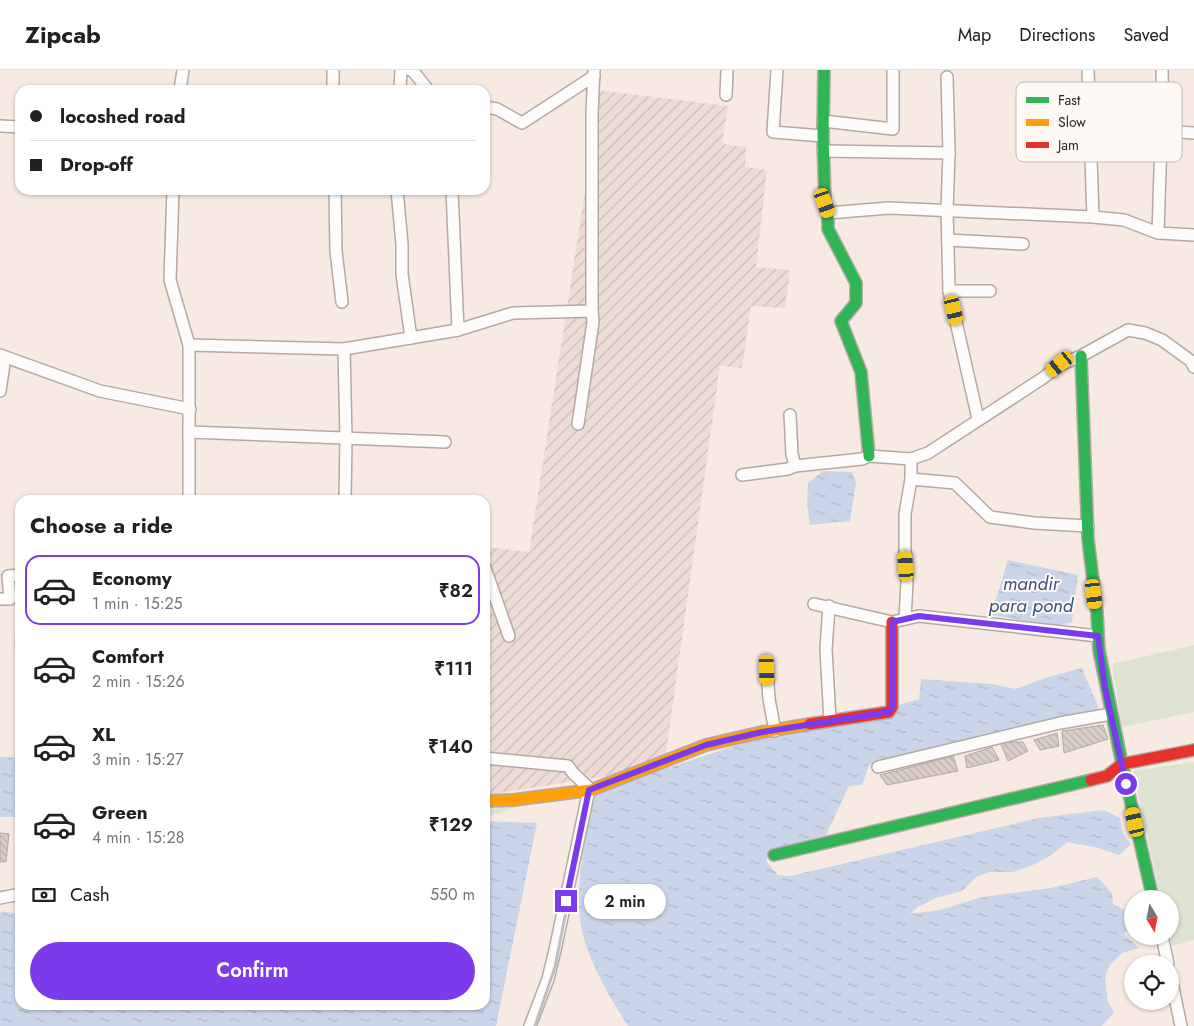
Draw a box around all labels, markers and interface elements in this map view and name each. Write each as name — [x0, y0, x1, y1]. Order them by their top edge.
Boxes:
text: Zipcab — [25, 17, 101, 52]
text: Map — [958, 22, 991, 48]
text: Directions — [1019, 22, 1095, 48]
text: Saved — [1123, 22, 1169, 48]
legend — [1016, 82, 1182, 162]
text: Fast — [1058, 90, 1081, 110]
text: locoshed road — [60, 103, 185, 130]
text: Slow — [1058, 112, 1086, 132]
text: Jam — [1056, 135, 1079, 155]
text: Drop-off — [60, 151, 133, 178]
car — [813, 186, 836, 220]
car — [943, 294, 964, 326]
car — [1043, 349, 1076, 379]
text: Choose a ride — [30, 509, 173, 541]
car — [897, 551, 914, 581]
text: Economy — [92, 565, 172, 592]
icon: car — [32, 568, 77, 613]
water label: mandir para pond — [989, 570, 1075, 619]
text: ₹82 — [439, 577, 473, 604]
car — [1084, 578, 1103, 610]
text: 1 min · 15:25 — [92, 592, 183, 615]
text: Comfort — [92, 643, 164, 670]
icon: car — [32, 646, 77, 691]
text: ₹111 — [434, 655, 473, 682]
car — [758, 655, 775, 685]
text: 2 min · 15:26 — [92, 670, 185, 693]
text: XL — [92, 721, 115, 748]
icon: car — [32, 724, 77, 769]
text: ₹140 — [428, 733, 473, 760]
text: 3 min · 15:27 — [92, 748, 184, 771]
route start — [1115, 773, 1137, 795]
text: Green — [92, 799, 148, 826]
icon: car — [32, 802, 77, 847]
car — [1124, 806, 1145, 838]
text: ₹129 — [429, 811, 473, 838]
text: 4 min · 15:28 — [92, 826, 184, 849]
icon: cash — [30, 881, 58, 909]
text: Cash — [70, 881, 110, 908]
text: 550 m — [430, 883, 475, 906]
callout: 2 min — [584, 884, 666, 918]
route end — [555, 890, 577, 912]
text: 2 min — [604, 890, 646, 913]
north arrow — [1124, 890, 1179, 945]
map controls — [1124, 890, 1179, 1010]
button: Confirm — [30, 942, 475, 1000]
button: locate — [1124, 955, 1179, 1010]

